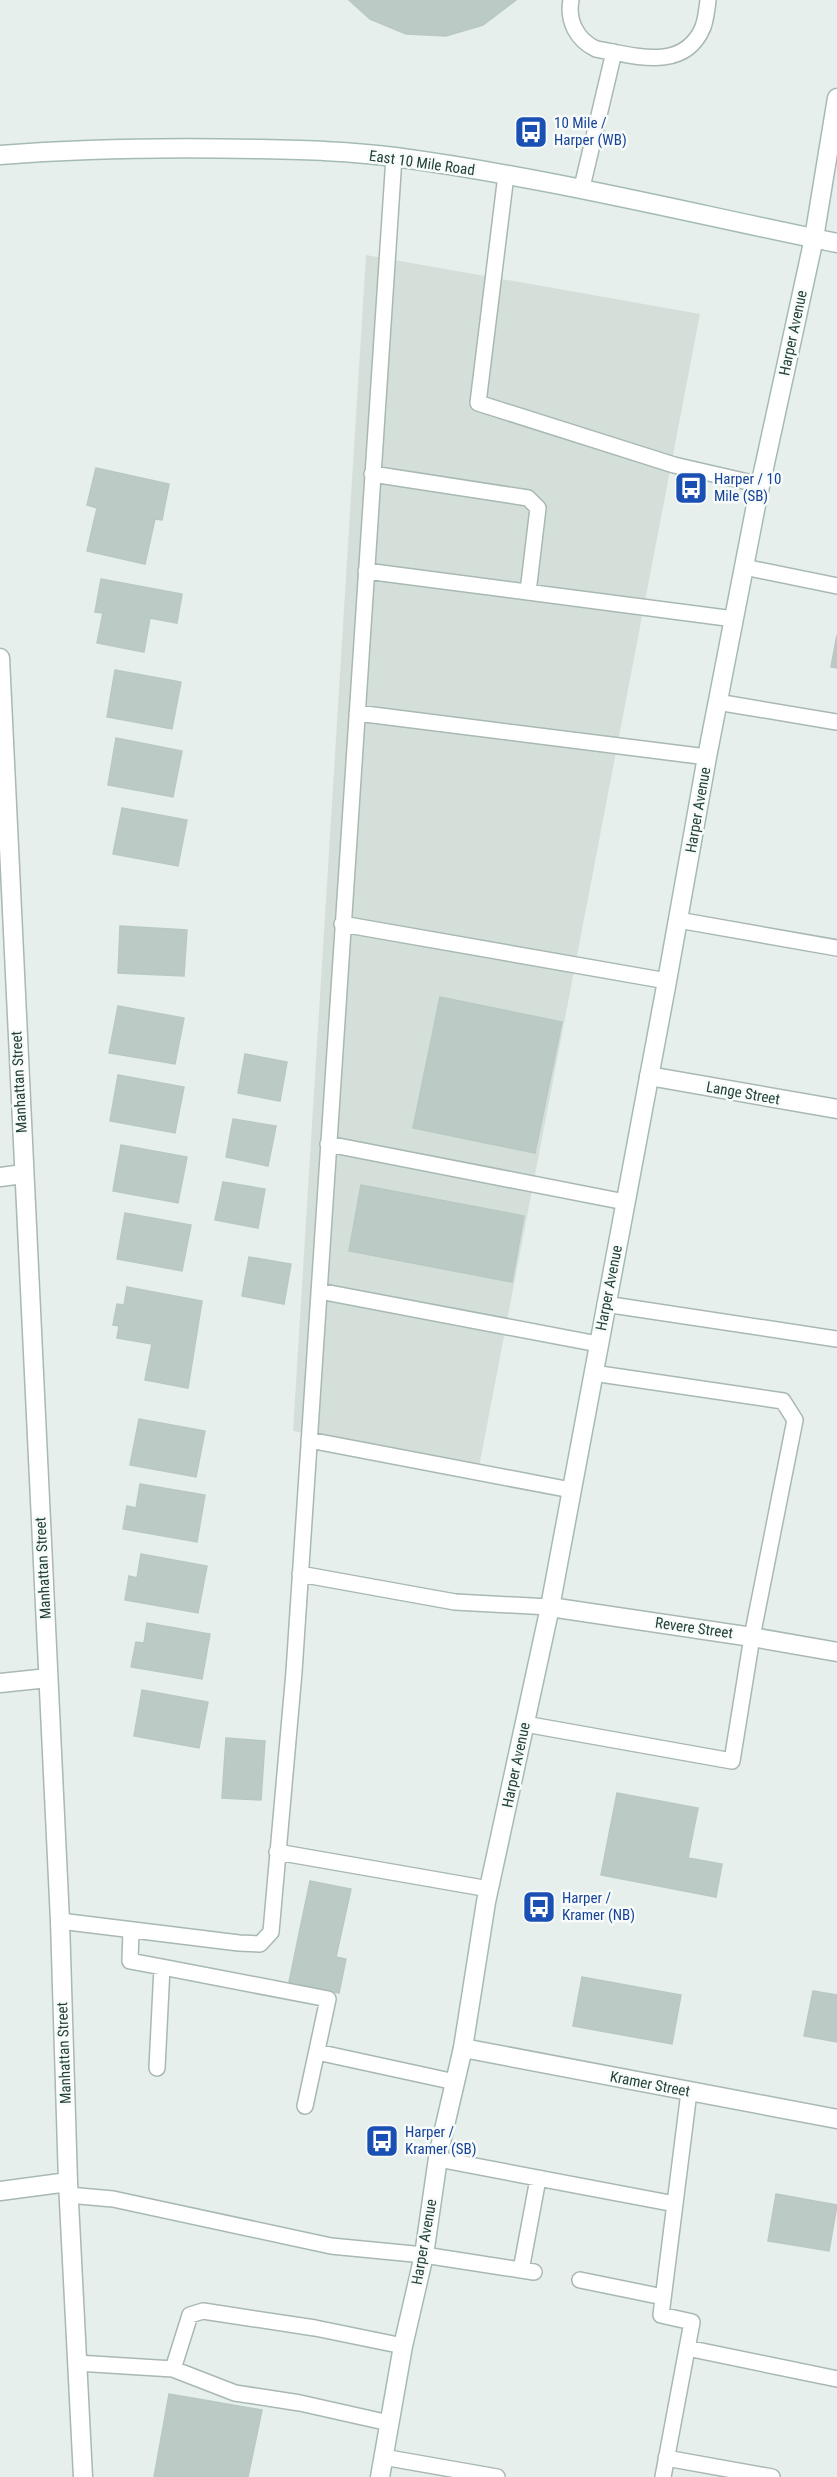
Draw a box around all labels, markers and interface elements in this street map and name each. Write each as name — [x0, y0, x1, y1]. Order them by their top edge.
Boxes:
bus stop icon: 10 Mile / Harper (WB) — [513, 114, 549, 150]
place label: 10 Mile / Harper (WB) — [554, 114, 627, 149]
street label: East 10 Mile Road — [368, 147, 476, 179]
street label: Harper Avenue — [775, 289, 811, 377]
bus stop icon: Harper / 10 Mile (SB) — [673, 470, 709, 506]
place label: Harper / 10 Mile (SB) — [714, 470, 781, 505]
street label: Harper Avenue — [682, 766, 714, 854]
street label: Manhattan Street — [7, 1031, 31, 1133]
street label: Lange Street — [705, 1078, 781, 1108]
street label: Harper Avenue — [592, 1244, 626, 1332]
street label: Manhattan Street — [31, 1517, 55, 1619]
street label: Revere Street — [654, 1614, 734, 1642]
street label: Harper Avenue — [498, 1721, 534, 1809]
bus stop icon: Harper / Kramer (NB) — [521, 1889, 557, 1925]
place label: Harper / Kramer (NB) — [562, 1889, 635, 1924]
street label: Manhattan Street — [53, 2002, 75, 2104]
street label: Kramer Street — [608, 2067, 692, 2101]
bus stop icon: Harper / Kramer (SB) — [364, 2123, 400, 2159]
place label: Harper / Kramer (SB) — [405, 2123, 476, 2158]
street label: Harper Avenue — [408, 2198, 440, 2286]

